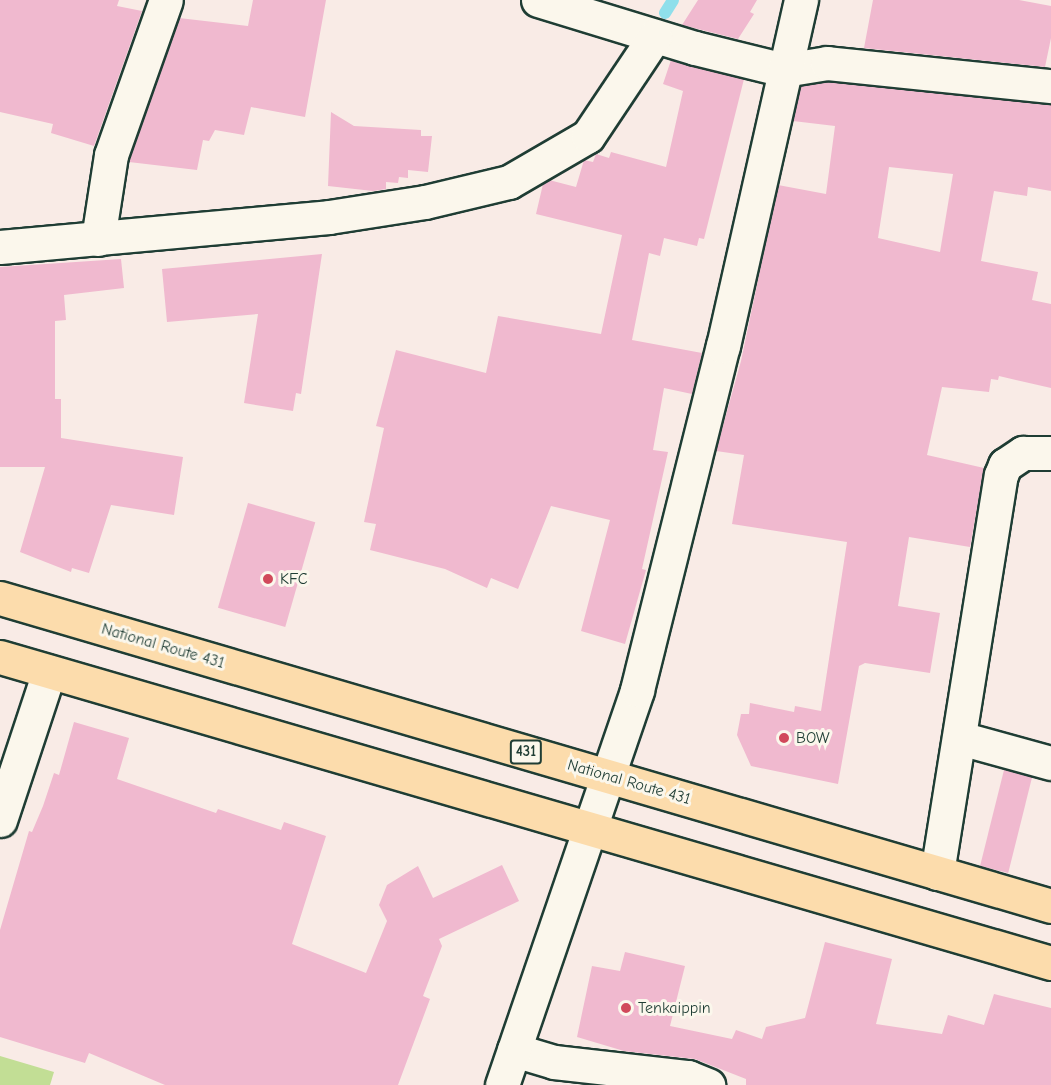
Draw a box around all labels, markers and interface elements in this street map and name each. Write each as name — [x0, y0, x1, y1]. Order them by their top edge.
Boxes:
place label: KFC — [280, 569, 308, 589]
marker: KFC — [261, 572, 275, 586]
street label: National Route 431 — [99, 619, 227, 673]
place label: BOW — [796, 728, 830, 748]
marker: BOW — [777, 731, 791, 745]
road number: 431 — [510, 740, 542, 764]
street label: National Route 431 — [565, 755, 693, 809]
place label: Tenkaippin — [638, 998, 711, 1018]
marker: Tenkaippin — [619, 1001, 633, 1015]

